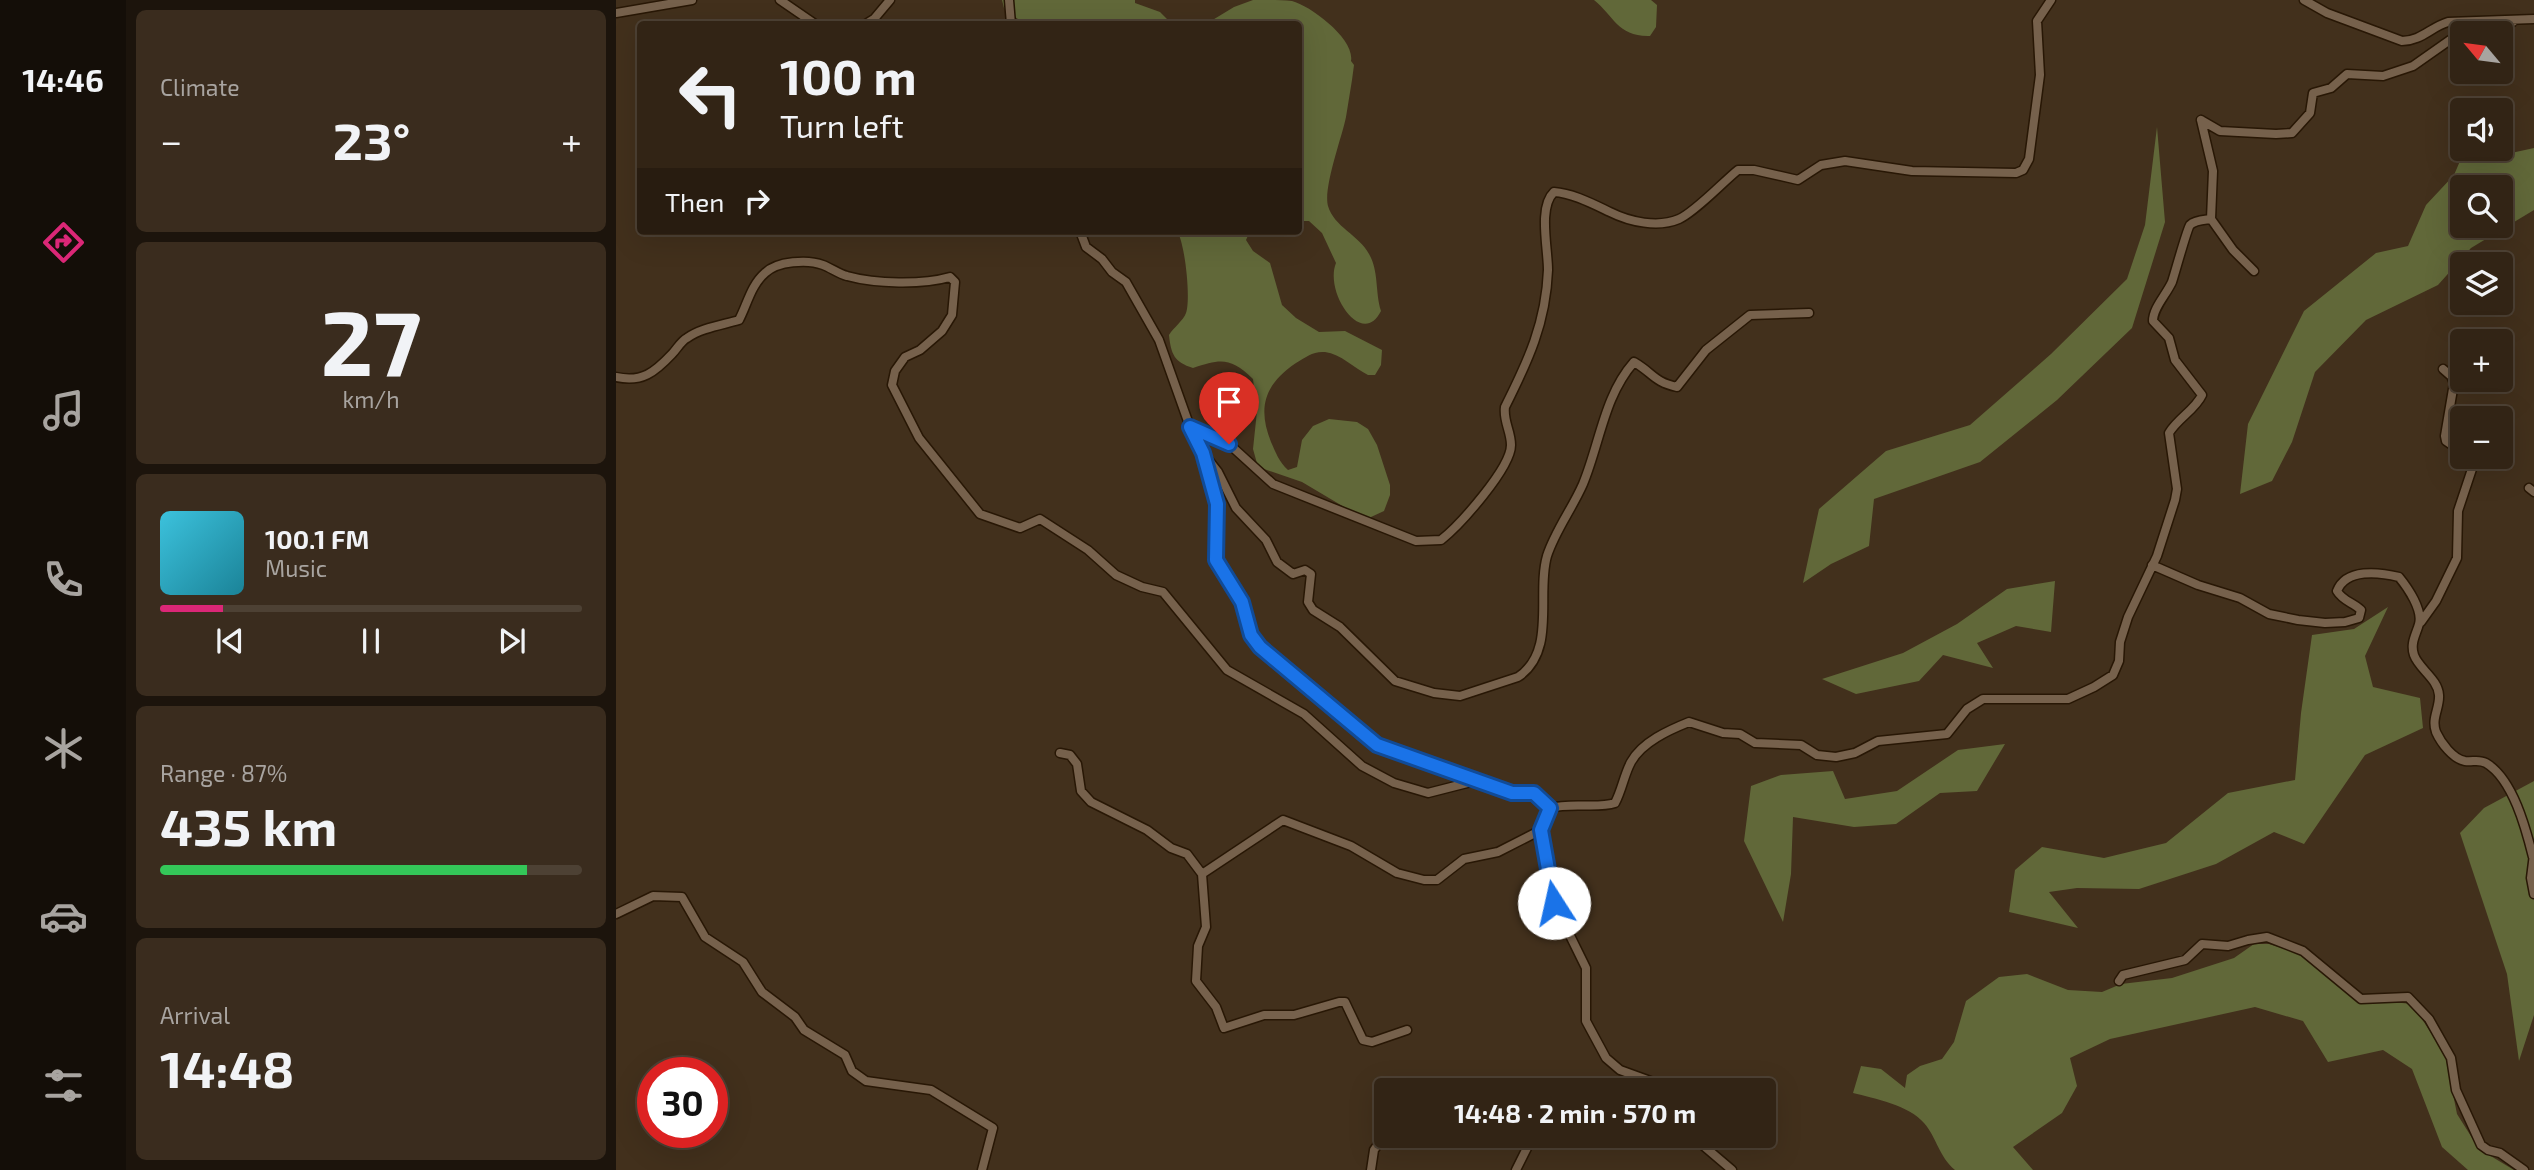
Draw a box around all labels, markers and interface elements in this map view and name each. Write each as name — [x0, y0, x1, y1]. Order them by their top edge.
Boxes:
north arrow — [2450, 21, 2513, 84]
map controls — [2450, 21, 2513, 469]
text: 100 m — [780, 46, 917, 105]
icon: left — [665, 49, 756, 140]
text: 14:46 — [22, 60, 104, 98]
text: Climate — [160, 73, 240, 101]
button: sound — [2450, 98, 2513, 161]
text: Turn left — [780, 106, 904, 144]
text: 23° — [333, 108, 410, 170]
text: − — [160, 117, 182, 163]
text: + — [561, 117, 582, 163]
button: search — [2450, 175, 2513, 238]
icon: right — [738, 182, 776, 220]
text: Then — [665, 186, 724, 217]
icon: directions — [39, 218, 88, 267]
button: layers — [2450, 252, 2513, 315]
text: 27 — [321, 285, 421, 394]
button: + — [2450, 329, 2513, 392]
pin — [1199, 372, 1259, 444]
icon: arrive — [1210, 383, 1248, 421]
text: km/h — [342, 385, 400, 413]
icon: music — [39, 386, 88, 435]
button: − — [2450, 406, 2513, 469]
text: 100.1 FM — [265, 523, 369, 554]
text: Music — [265, 554, 327, 582]
icon: phone — [39, 555, 88, 604]
icon: previous — [211, 622, 249, 660]
icon: pause — [352, 622, 390, 660]
icon: next — [493, 622, 531, 660]
icon: climate — [39, 724, 88, 773]
text: Range · 87% — [160, 759, 287, 787]
text: 435 km — [160, 794, 337, 856]
position arrow — [1517, 866, 1591, 940]
icon: car — [39, 892, 88, 941]
text: Arrival — [160, 1001, 230, 1029]
text: 14:48 — [160, 1036, 294, 1098]
speed limit sign: 30 — [637, 1057, 728, 1148]
icon: filters — [39, 1061, 88, 1110]
text: 14:48 · 2 min · 570 m — [1454, 1097, 1696, 1128]

